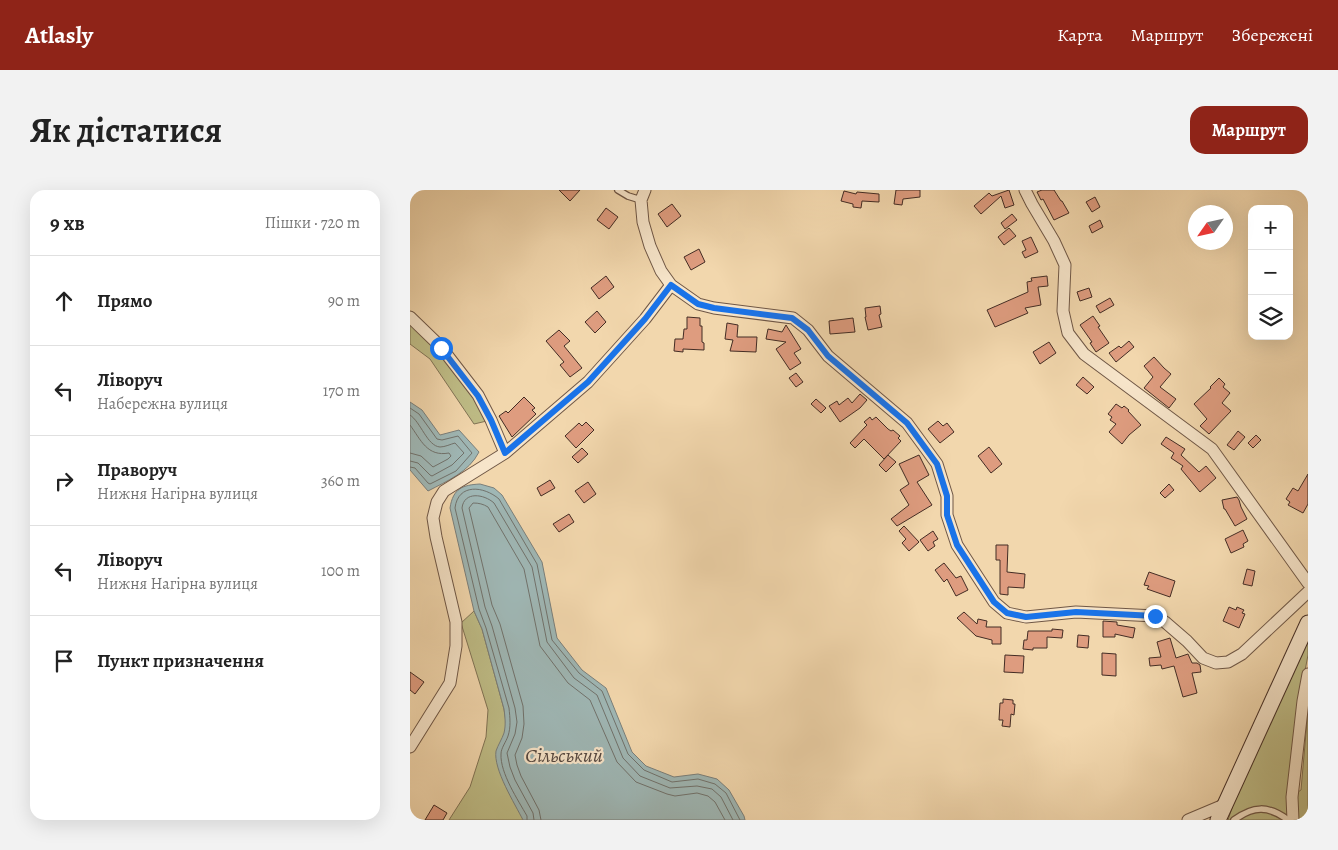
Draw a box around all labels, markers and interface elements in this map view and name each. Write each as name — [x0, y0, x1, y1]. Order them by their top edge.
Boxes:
text: Atlasly — [25, 19, 93, 51]
text: Карта — [1057, 23, 1103, 47]
text: Маршрут — [1131, 23, 1204, 47]
text: Збережені — [1232, 23, 1313, 47]
text: Як дістатися — [30, 106, 222, 154]
button: Маршрут — [1190, 106, 1308, 154]
north arrow — [1188, 205, 1233, 250]
map controls — [1248, 205, 1293, 340]
button: + — [1248, 205, 1293, 250]
text: 9 хв — [50, 209, 85, 237]
text: Пішки · 720 m — [265, 212, 360, 234]
button: − — [1248, 250, 1293, 295]
icon: ahead — [50, 287, 78, 315]
text: Прямо — [97, 288, 152, 314]
text: 90 m — [328, 290, 360, 312]
button: layers — [1248, 295, 1293, 340]
route start — [430, 337, 453, 360]
text: Ліворуч — [97, 367, 163, 393]
icon: left — [50, 377, 78, 405]
text: 170 m — [323, 380, 360, 402]
text: Набережна вулиця — [97, 393, 228, 415]
text: Праворуч — [97, 457, 177, 483]
icon: right — [50, 467, 78, 495]
text: 360 m — [321, 470, 360, 492]
text: Нижня Нагірна вулиця — [97, 483, 258, 505]
text: Ліворуч — [97, 547, 163, 573]
icon: left — [50, 557, 78, 585]
text: 100 m — [321, 560, 360, 582]
text: Нижня Нагірна вулиця — [97, 573, 258, 595]
route end — [1144, 605, 1167, 628]
icon: arrive — [50, 647, 78, 675]
text: Пункт призначення — [97, 648, 264, 674]
water label: Сільський — [525, 742, 603, 769]

